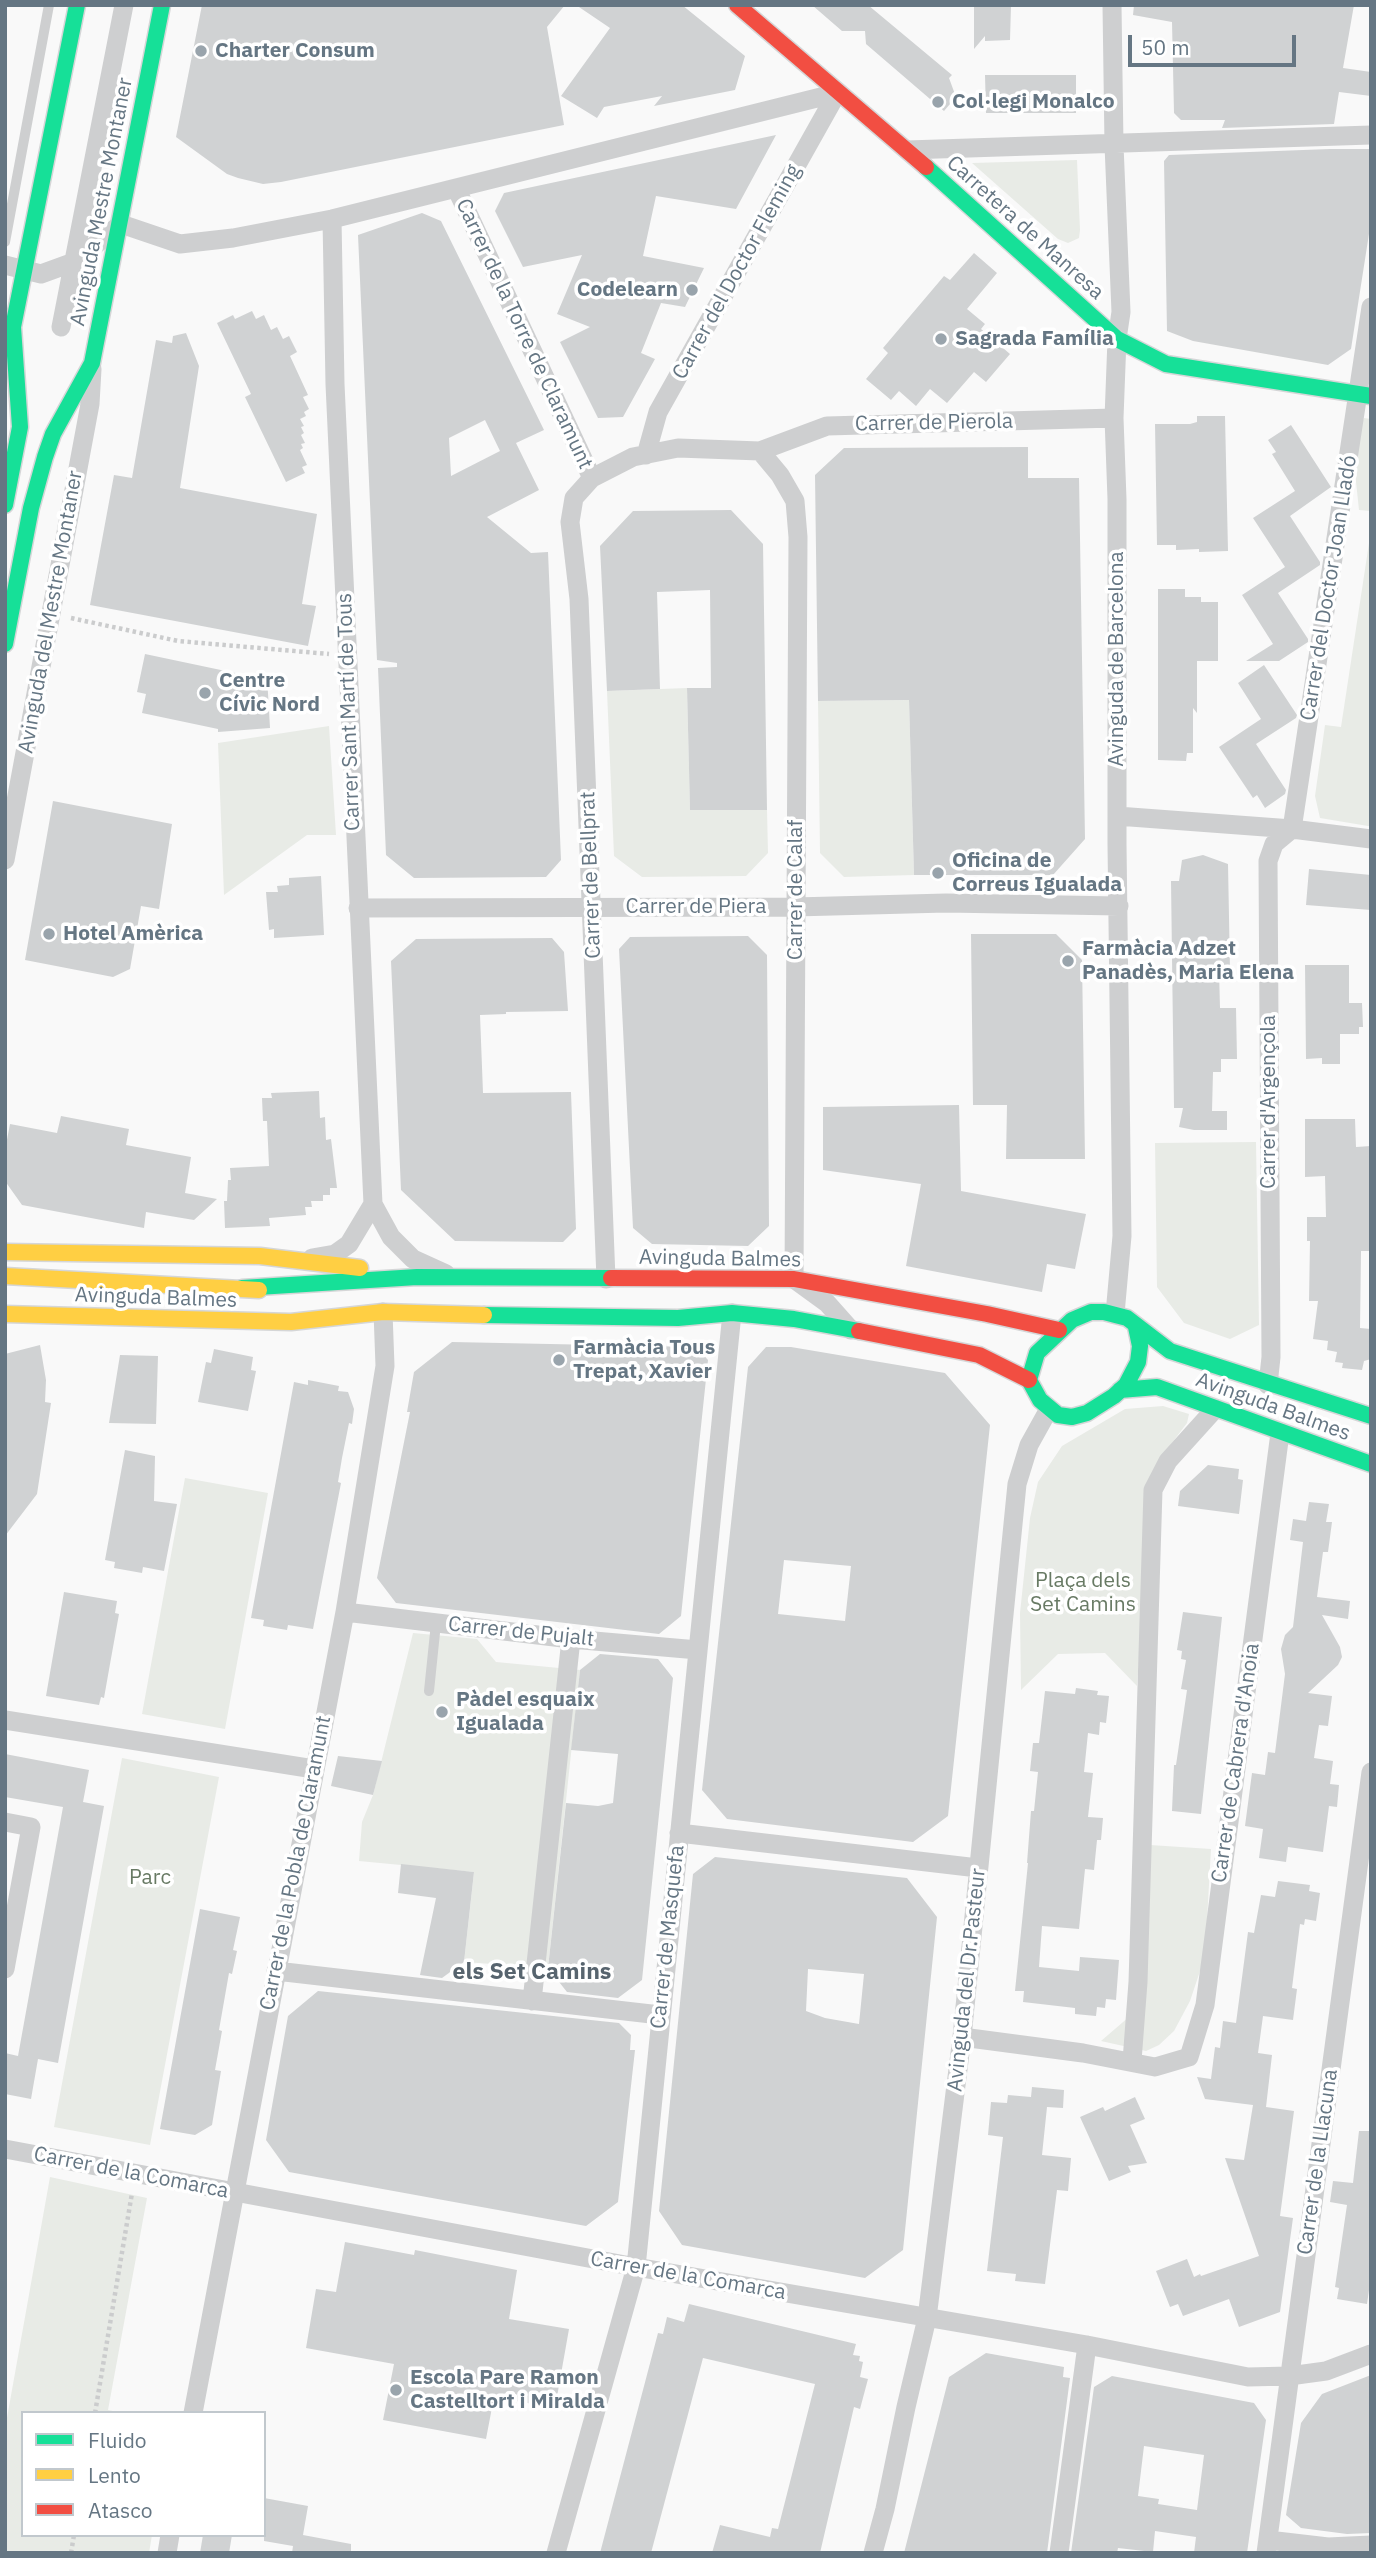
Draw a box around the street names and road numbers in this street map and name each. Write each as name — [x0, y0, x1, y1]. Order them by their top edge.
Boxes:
street label: Avinguda Mestre Montaner — [66, 76, 138, 328]
street label: Carretera de Manresa — [941, 151, 1109, 305]
street label: Carrer del Doctor Fleming — [667, 160, 807, 384]
street label: Carrer de la Torre de Claramunt — [450, 195, 598, 473]
street label: Carrer de Pierola — [855, 409, 1013, 437]
street label: Carrer del Doctor Joan Lladó — [1296, 454, 1362, 722]
street label: Avinguda del Mestre Montaner — [14, 469, 88, 755]
street label: Avinguda de Barcelona — [1104, 551, 1130, 767]
street label: Carrer Sant Martí de Tous — [332, 592, 366, 832]
street label: Carrer de Bellprat — [575, 791, 607, 959]
street label: Carrer de Calaf — [783, 820, 809, 960]
street label: Carrer de Piera — [626, 894, 766, 920]
street label: Carrer d'Argençola — [1256, 1015, 1282, 1189]
street label: Avinguda Balmes — [639, 1245, 801, 1273]
street label: Avinguda Balmes — [74, 1283, 238, 1313]
street label: Avinguda Balmes — [1192, 1367, 1354, 1447]
street label: Carrer de Pujalt — [447, 1612, 595, 1652]
street label: Carrer de Cabrera d'Anoia — [1207, 1642, 1265, 1884]
street label: Carrer de la Pobla de Claramunt — [255, 1714, 337, 2012]
street label: Carrer de Masquefa — [646, 1844, 690, 2030]
street label: Avinguda del Dr.Pasteur — [943, 1867, 991, 2093]
street label: Carrer de la Llacuna — [1292, 2067, 1344, 2257]
street label: Carrer de la Comarca — [31, 2142, 231, 2204]
street label: Carrer de la Comarca — [588, 2246, 788, 2306]

